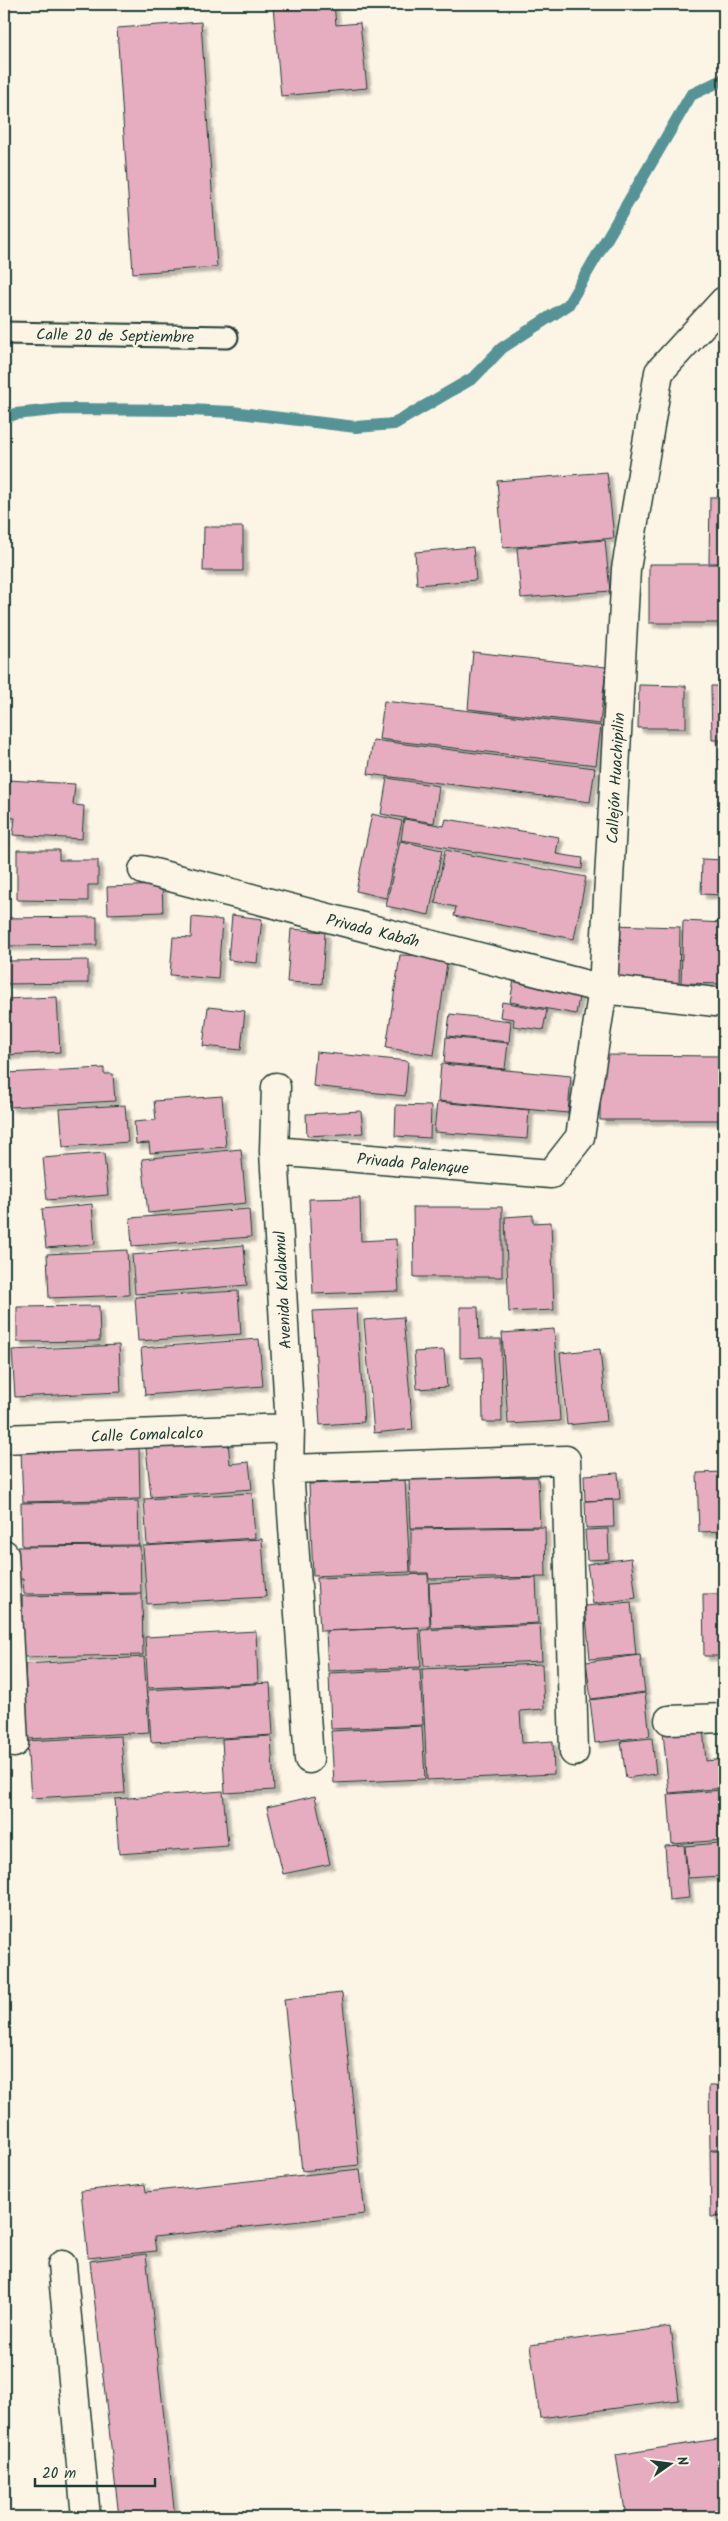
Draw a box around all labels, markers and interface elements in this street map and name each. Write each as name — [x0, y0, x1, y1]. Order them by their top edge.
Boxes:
street label: Calle 20 de Septiembre — [36, 323, 194, 350]
street label: Callejón Huachipilin — [601, 712, 632, 844]
street label: Privada Kabáh — [323, 908, 422, 955]
street label: Privada Palenque — [356, 1147, 470, 1182]
street label: Avenida Kalakmul — [268, 1230, 299, 1350]
street label: Calle Comalcalco — [90, 1421, 204, 1450]
north arrow — [646, 2438, 696, 2488]
text: N — [670, 2454, 693, 2468]
scale bar — [35, 2456, 155, 2488]
text: 20 m — [42, 2462, 76, 2486]

